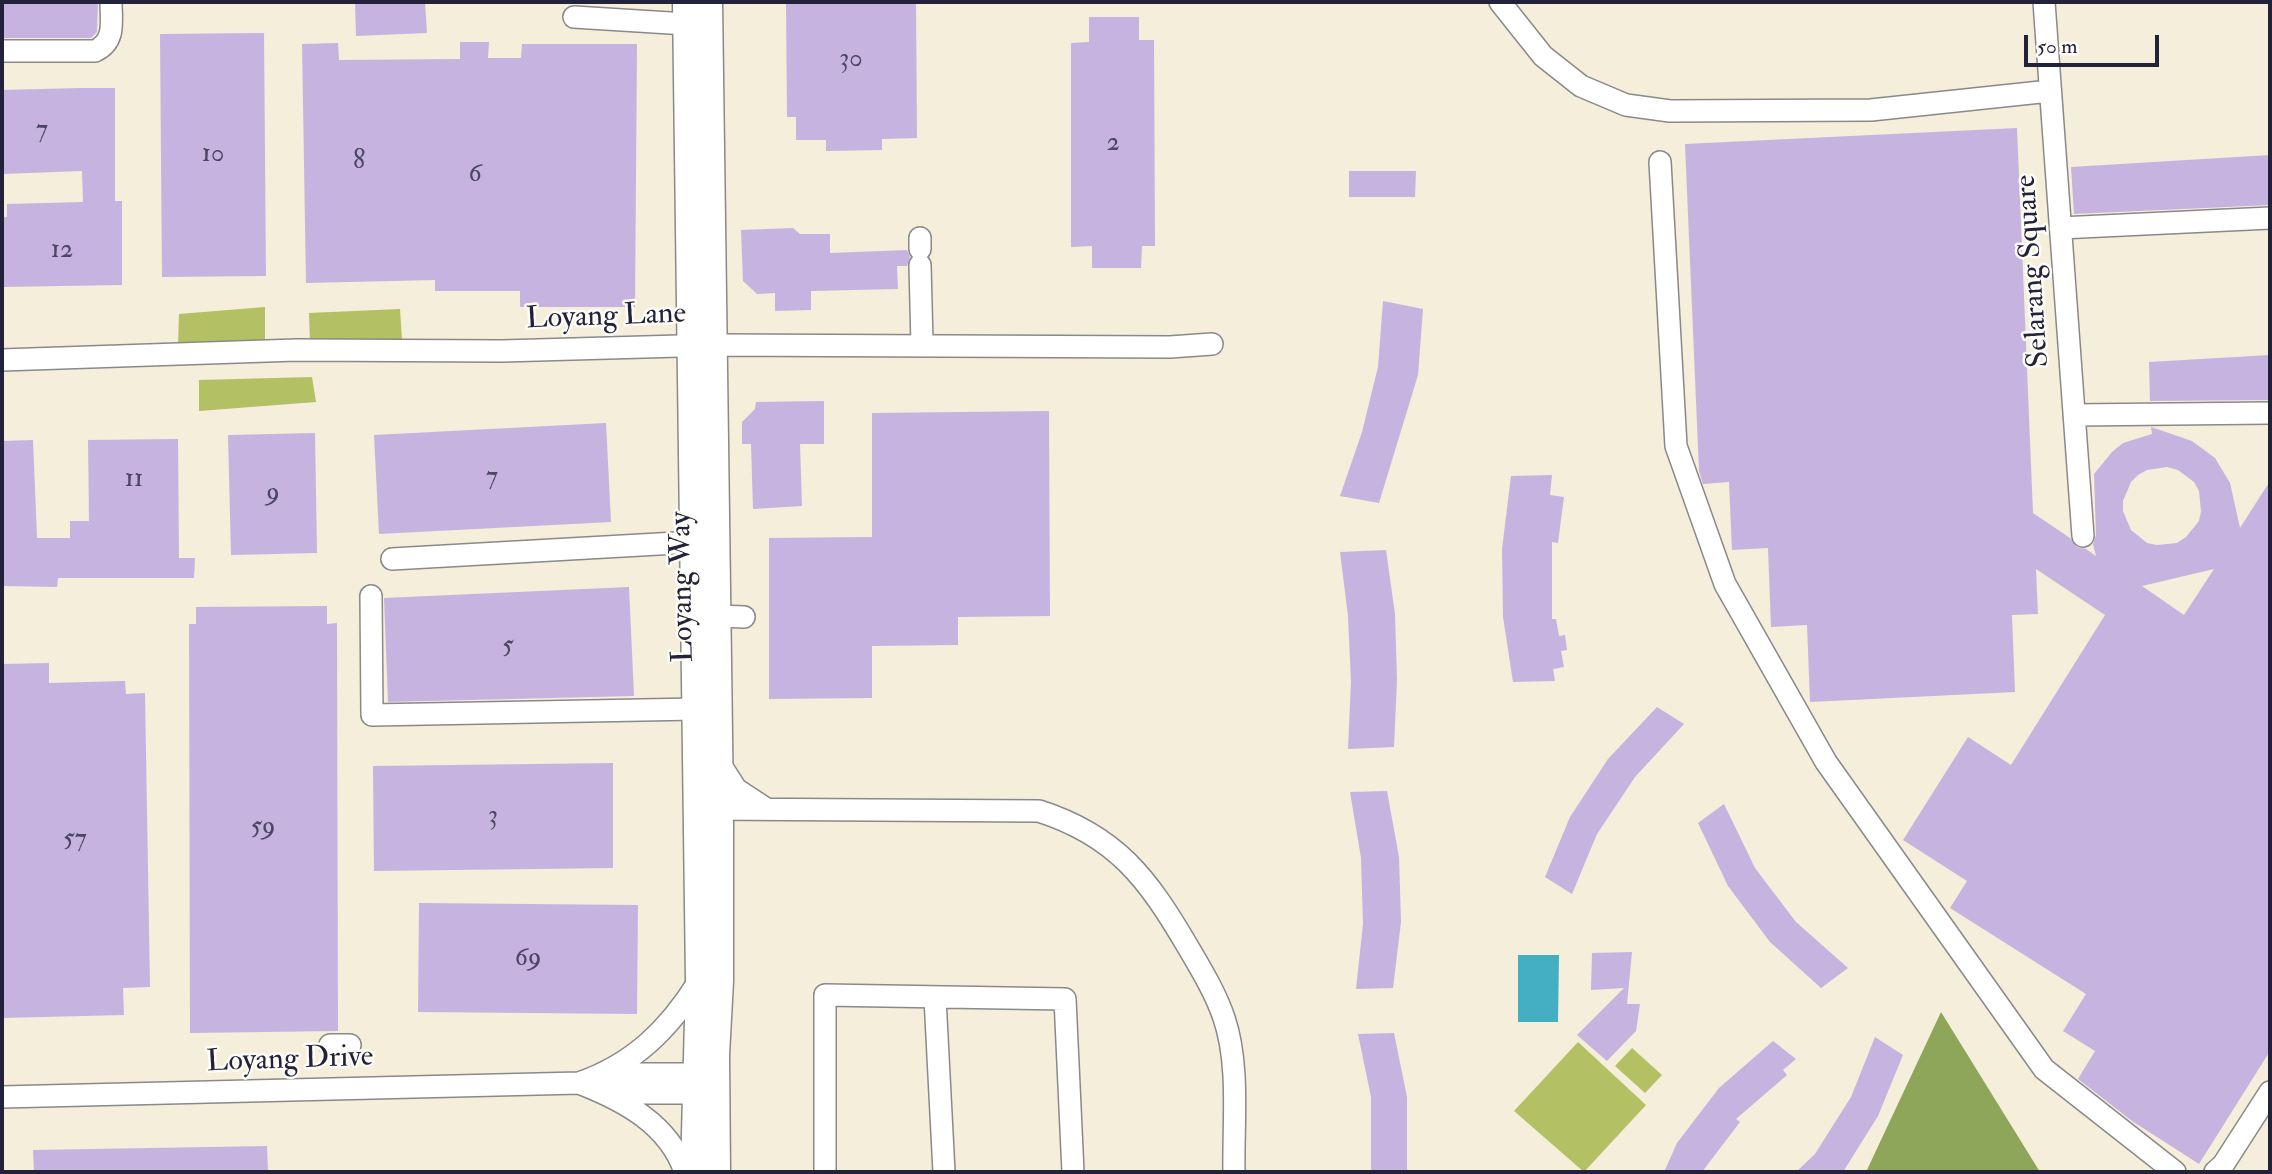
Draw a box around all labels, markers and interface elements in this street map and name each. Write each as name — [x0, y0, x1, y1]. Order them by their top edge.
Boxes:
scale bar — [2027, 21, 2162, 65]
text: 50 m — [2037, 33, 2078, 60]
house number: 30 — [839, 44, 863, 76]
house number: 7 — [36, 115, 48, 147]
house number: 2 — [1106, 128, 1120, 160]
house number: 10 — [202, 139, 224, 171]
house number: 8 — [353, 146, 365, 178]
house number: 6 — [468, 159, 482, 191]
street label: Selarang Square — [2009, 173, 2059, 369]
house number: 12 — [51, 235, 73, 267]
street label: Loyang Lane — [525, 297, 687, 339]
house number: 7 — [486, 462, 498, 494]
house number: 11 — [125, 464, 143, 496]
house number: 9 — [266, 478, 280, 510]
street label: Loyang Way — [665, 511, 703, 663]
house number: 5 — [502, 631, 514, 663]
house number: 3 — [488, 801, 498, 833]
house number: 59 — [251, 812, 275, 844]
house number: 57 — [63, 824, 87, 856]
house number: 69 — [515, 943, 541, 975]
street label: Loyang Drive — [206, 1040, 374, 1082]

